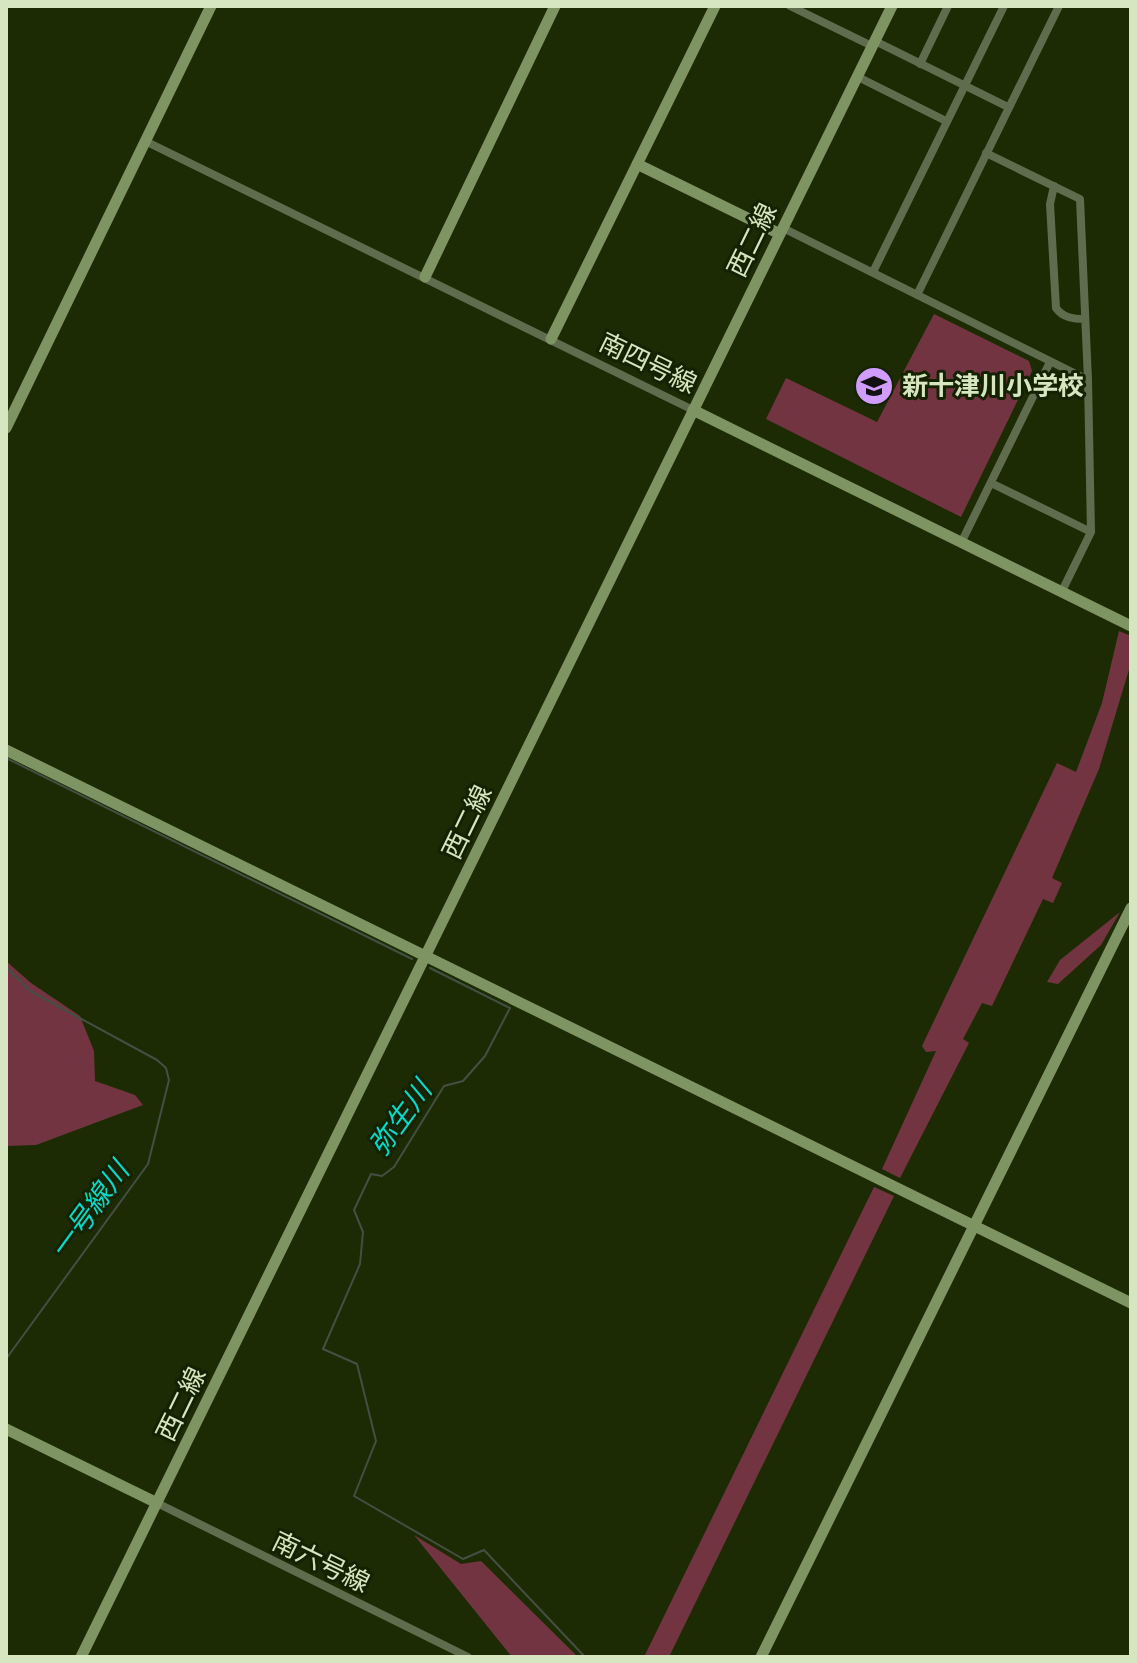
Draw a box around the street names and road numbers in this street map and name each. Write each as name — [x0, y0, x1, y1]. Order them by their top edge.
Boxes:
street label: 西二線 — [721, 198, 783, 282]
street label: 南四号線 — [594, 326, 702, 400]
street label: 西二線 — [436, 780, 498, 864]
street label: 西二線 — [150, 1362, 212, 1446]
street label: 南六号線 — [267, 1525, 375, 1599]

